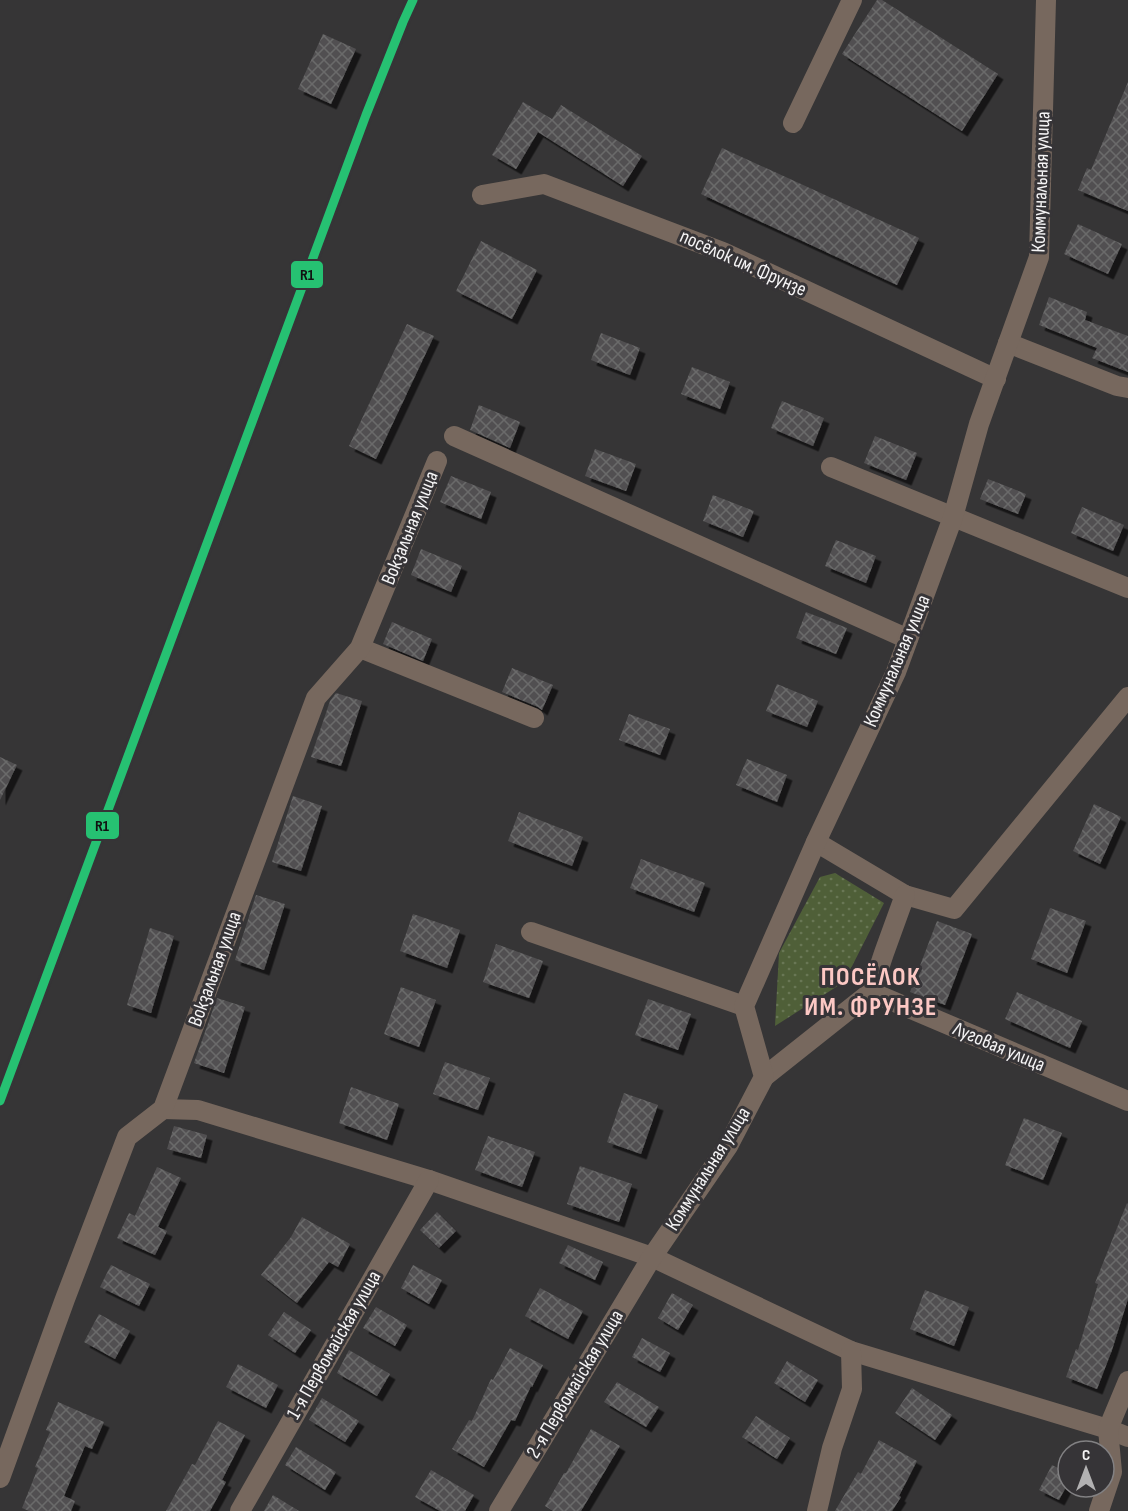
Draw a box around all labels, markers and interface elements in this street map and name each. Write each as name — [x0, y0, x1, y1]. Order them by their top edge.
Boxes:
street label: Коммунальная улица — [1027, 111, 1055, 253]
street label: посёлок им. Фрунзе — [676, 224, 810, 302]
line badge: R1 — [290, 260, 324, 289]
text: R1 — [300, 266, 315, 285]
street label: Вокзальная улица — [376, 468, 444, 588]
street label: Коммунальная улица — [858, 591, 936, 731]
line badge: R1 — [85, 811, 120, 840]
text: R1 — [95, 817, 110, 836]
street label: Вокзальная улица — [183, 908, 247, 1030]
district label: ПОСЁЛОК ИМ. ФРУНЗЕ — [804, 962, 938, 1023]
street label: Луговая улица — [949, 1017, 1049, 1077]
street label: Коммунальная улица — [660, 1103, 756, 1235]
street label: 1-я Первомайская улица — [282, 1266, 386, 1424]
street label: 2-я Первомайская улица — [521, 1306, 629, 1462]
north arrow — [1056, 1439, 1116, 1499]
text: С — [1082, 1446, 1090, 1465]

